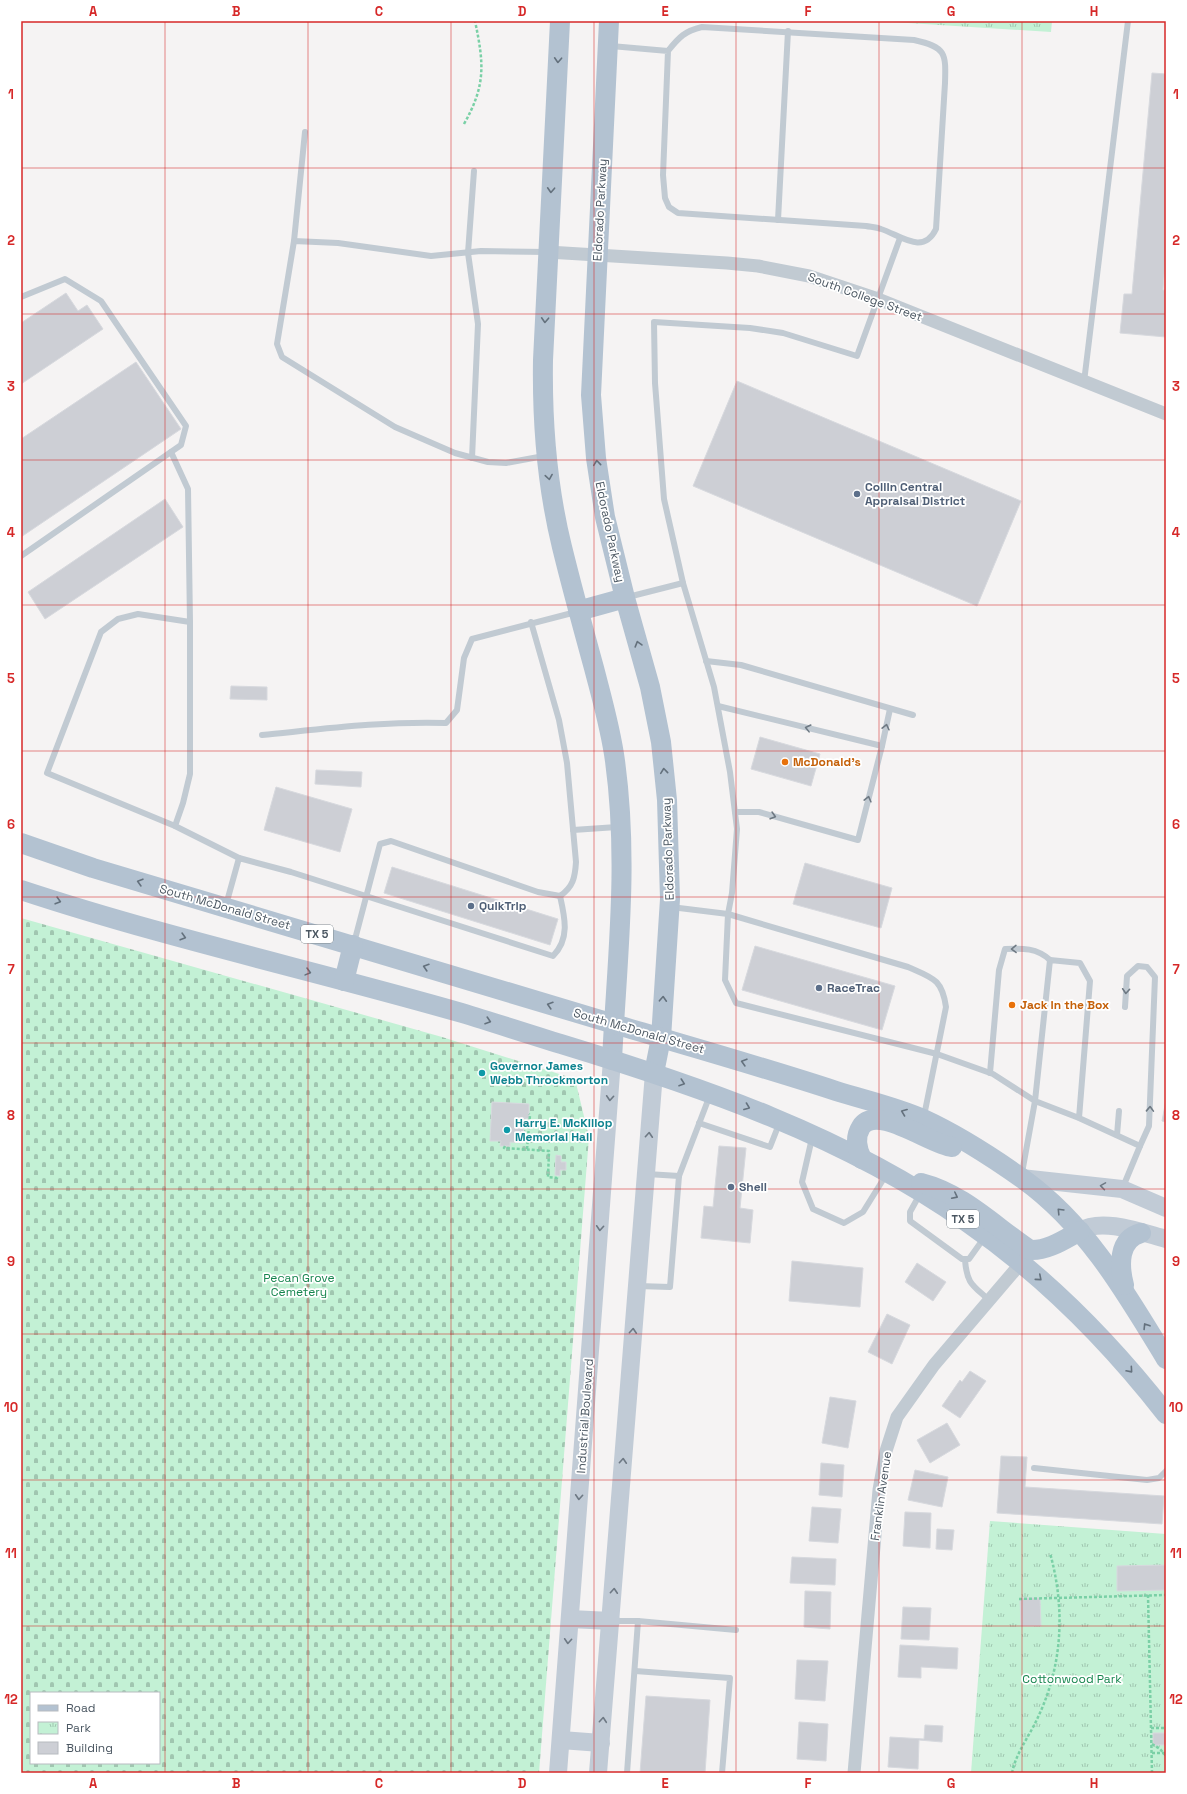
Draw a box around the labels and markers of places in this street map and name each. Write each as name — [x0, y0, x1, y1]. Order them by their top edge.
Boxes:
place label: Collin Central Appraisal District — [865, 479, 965, 509]
marker: Collin Central Appraisal District — [852, 489, 862, 499]
place label: McDonald's — [793, 754, 861, 770]
marker: McDonald's — [780, 757, 790, 767]
place label: QuikTrip — [479, 898, 527, 914]
marker: QuikTrip — [466, 901, 476, 911]
place label: RaceTrac — [827, 980, 880, 996]
marker: RaceTrac — [814, 983, 824, 993]
place label: Jack in the Box — [1020, 997, 1109, 1013]
marker: Jack in the Box — [1007, 1000, 1017, 1010]
place label: Governor James Webb Throckmorton — [490, 1058, 608, 1088]
marker: Governor James Webb Throckmorton — [477, 1068, 487, 1078]
place label: Harry E. McKillop Memorial Hall — [515, 1115, 613, 1145]
marker: Harry E. McKillop Memorial Hall — [502, 1125, 512, 1135]
place label: Shell — [739, 1179, 767, 1195]
marker: Shell — [726, 1182, 736, 1192]

